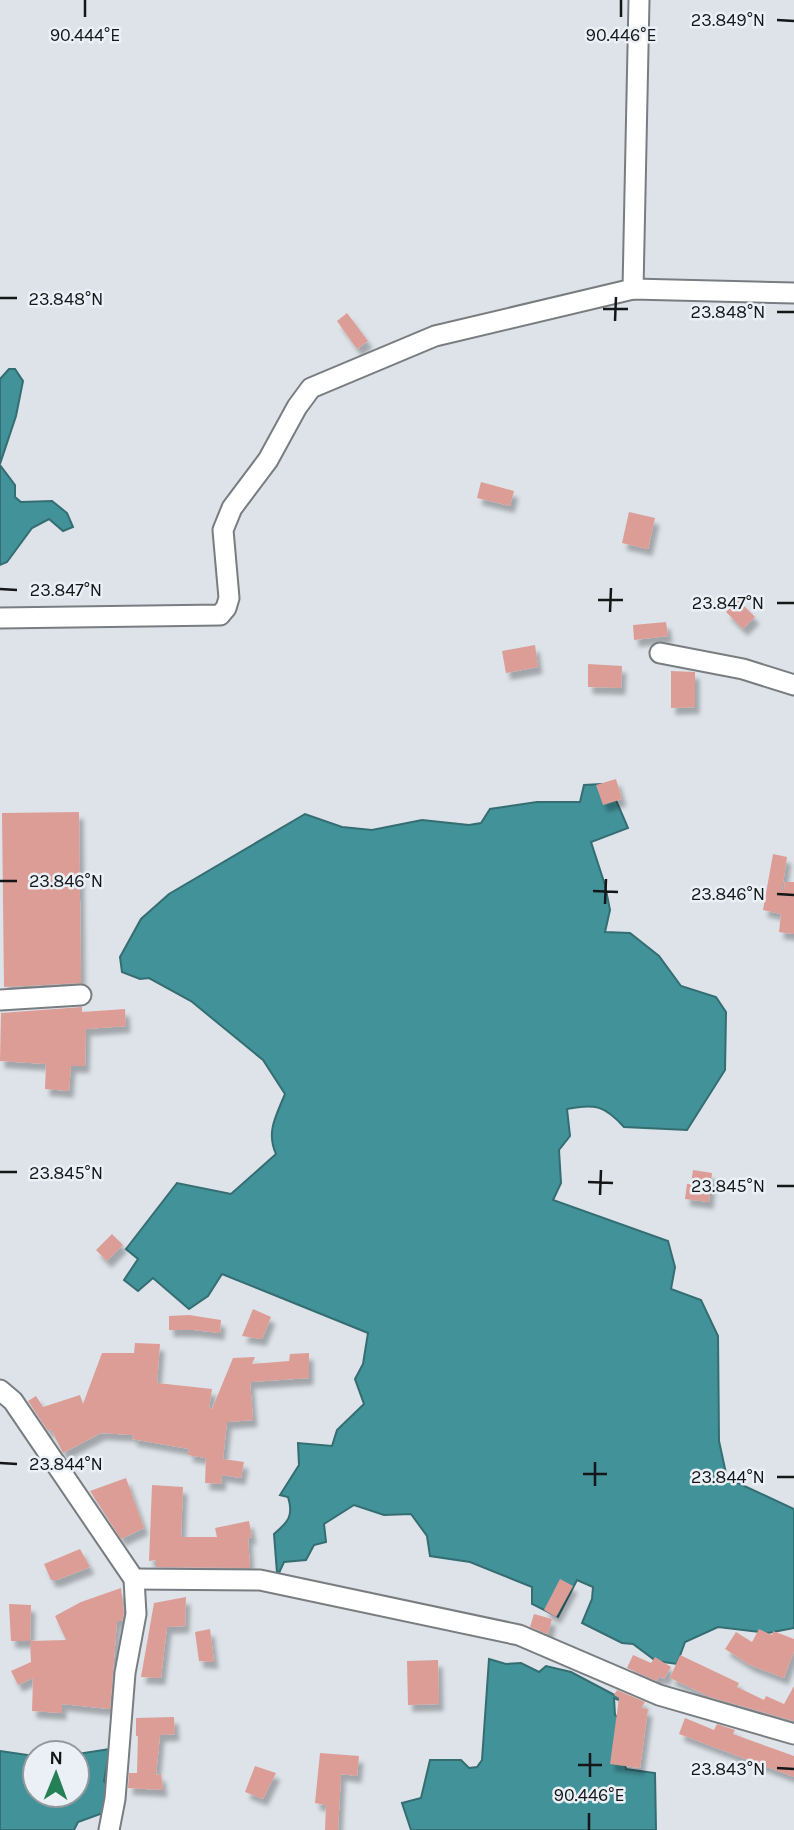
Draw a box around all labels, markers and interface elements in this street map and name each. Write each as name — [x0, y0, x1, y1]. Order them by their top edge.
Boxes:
text: 23.849°N — [691, 9, 765, 31]
text: 90.444°E — [50, 24, 120, 46]
text: 90.446°E — [586, 24, 657, 46]
text: 23.848°N — [29, 288, 103, 310]
text: 23.848°N — [691, 301, 765, 323]
text: 23.847°N — [30, 579, 102, 601]
text: 23.847°N — [692, 592, 764, 614]
text: 23.846°N — [29, 870, 103, 892]
text: 23.846°N — [691, 883, 765, 905]
text: 23.845°N — [29, 1162, 103, 1184]
text: 23.845°N — [691, 1175, 765, 1197]
text: 23.844°N — [29, 1453, 103, 1475]
text: 23.844°N — [691, 1466, 765, 1488]
north arrow — [21, 1739, 91, 1809]
text: N — [49, 1747, 63, 1769]
text: 23.843°N — [691, 1758, 765, 1780]
text: 90.446°E — [554, 1784, 625, 1806]

